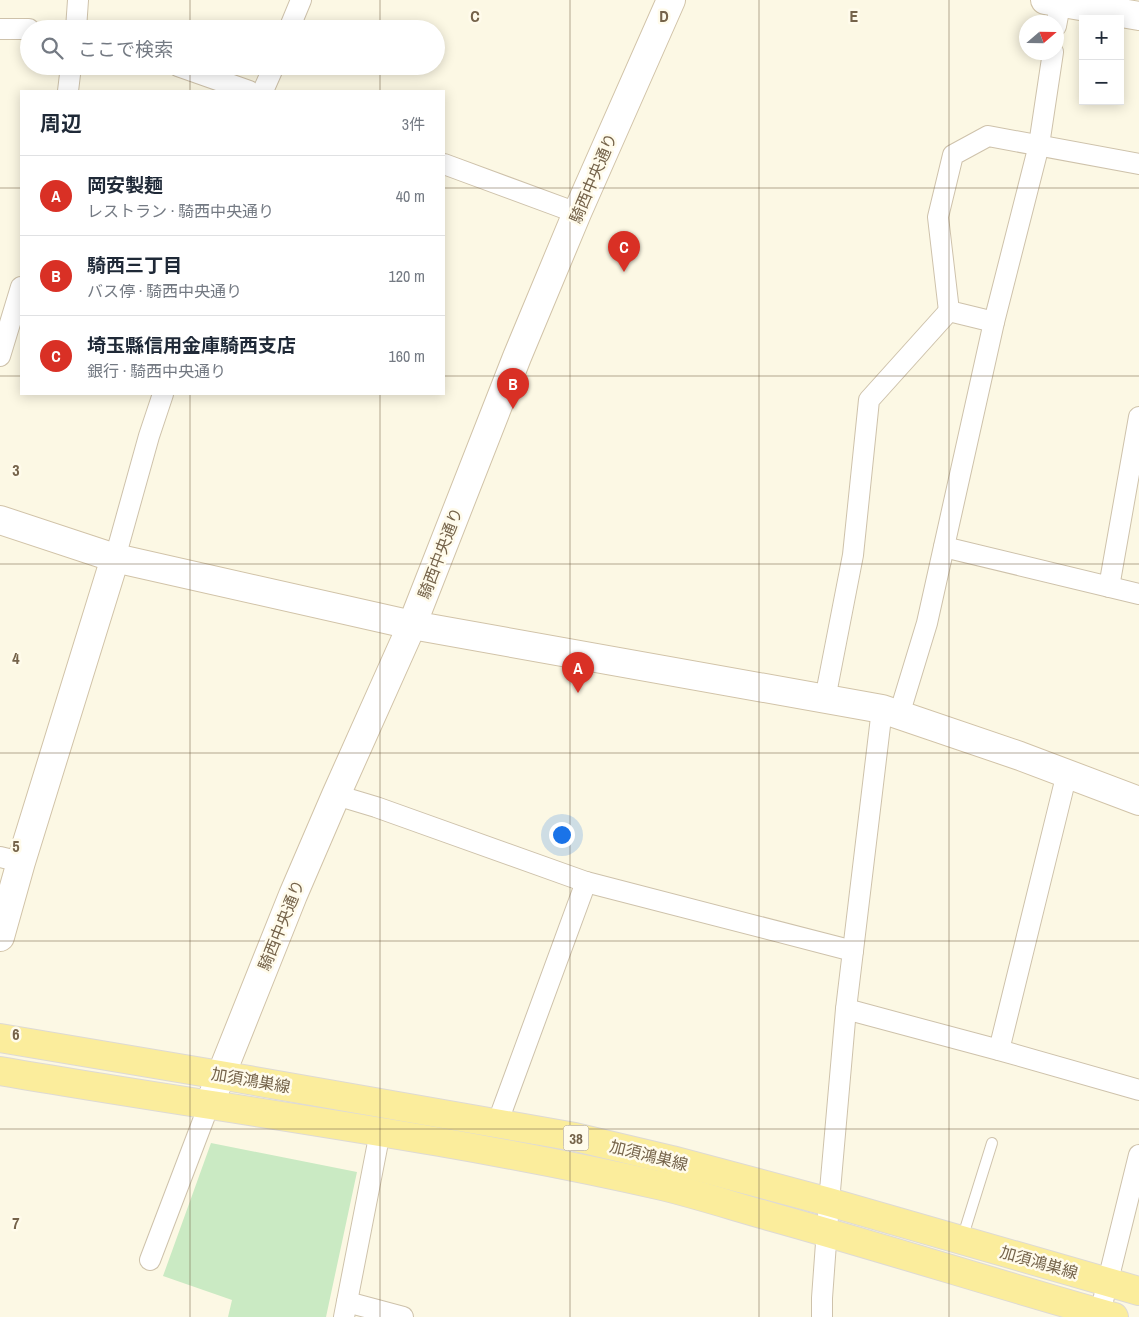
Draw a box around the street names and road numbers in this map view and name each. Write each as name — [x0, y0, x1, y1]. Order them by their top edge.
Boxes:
street label: 騎西中央通り — [564, 130, 622, 226]
street label: 騎西中央通り — [413, 504, 467, 602]
street label: 騎西中央通り — [253, 876, 309, 974]
street label: 加須鴻巣線 — [210, 1062, 292, 1098]
road number: 38 — [564, 1126, 588, 1150]
street label: 加須鴻巣線 — [608, 1135, 690, 1175]
street label: 加須鴻巣線 — [998, 1240, 1080, 1284]

